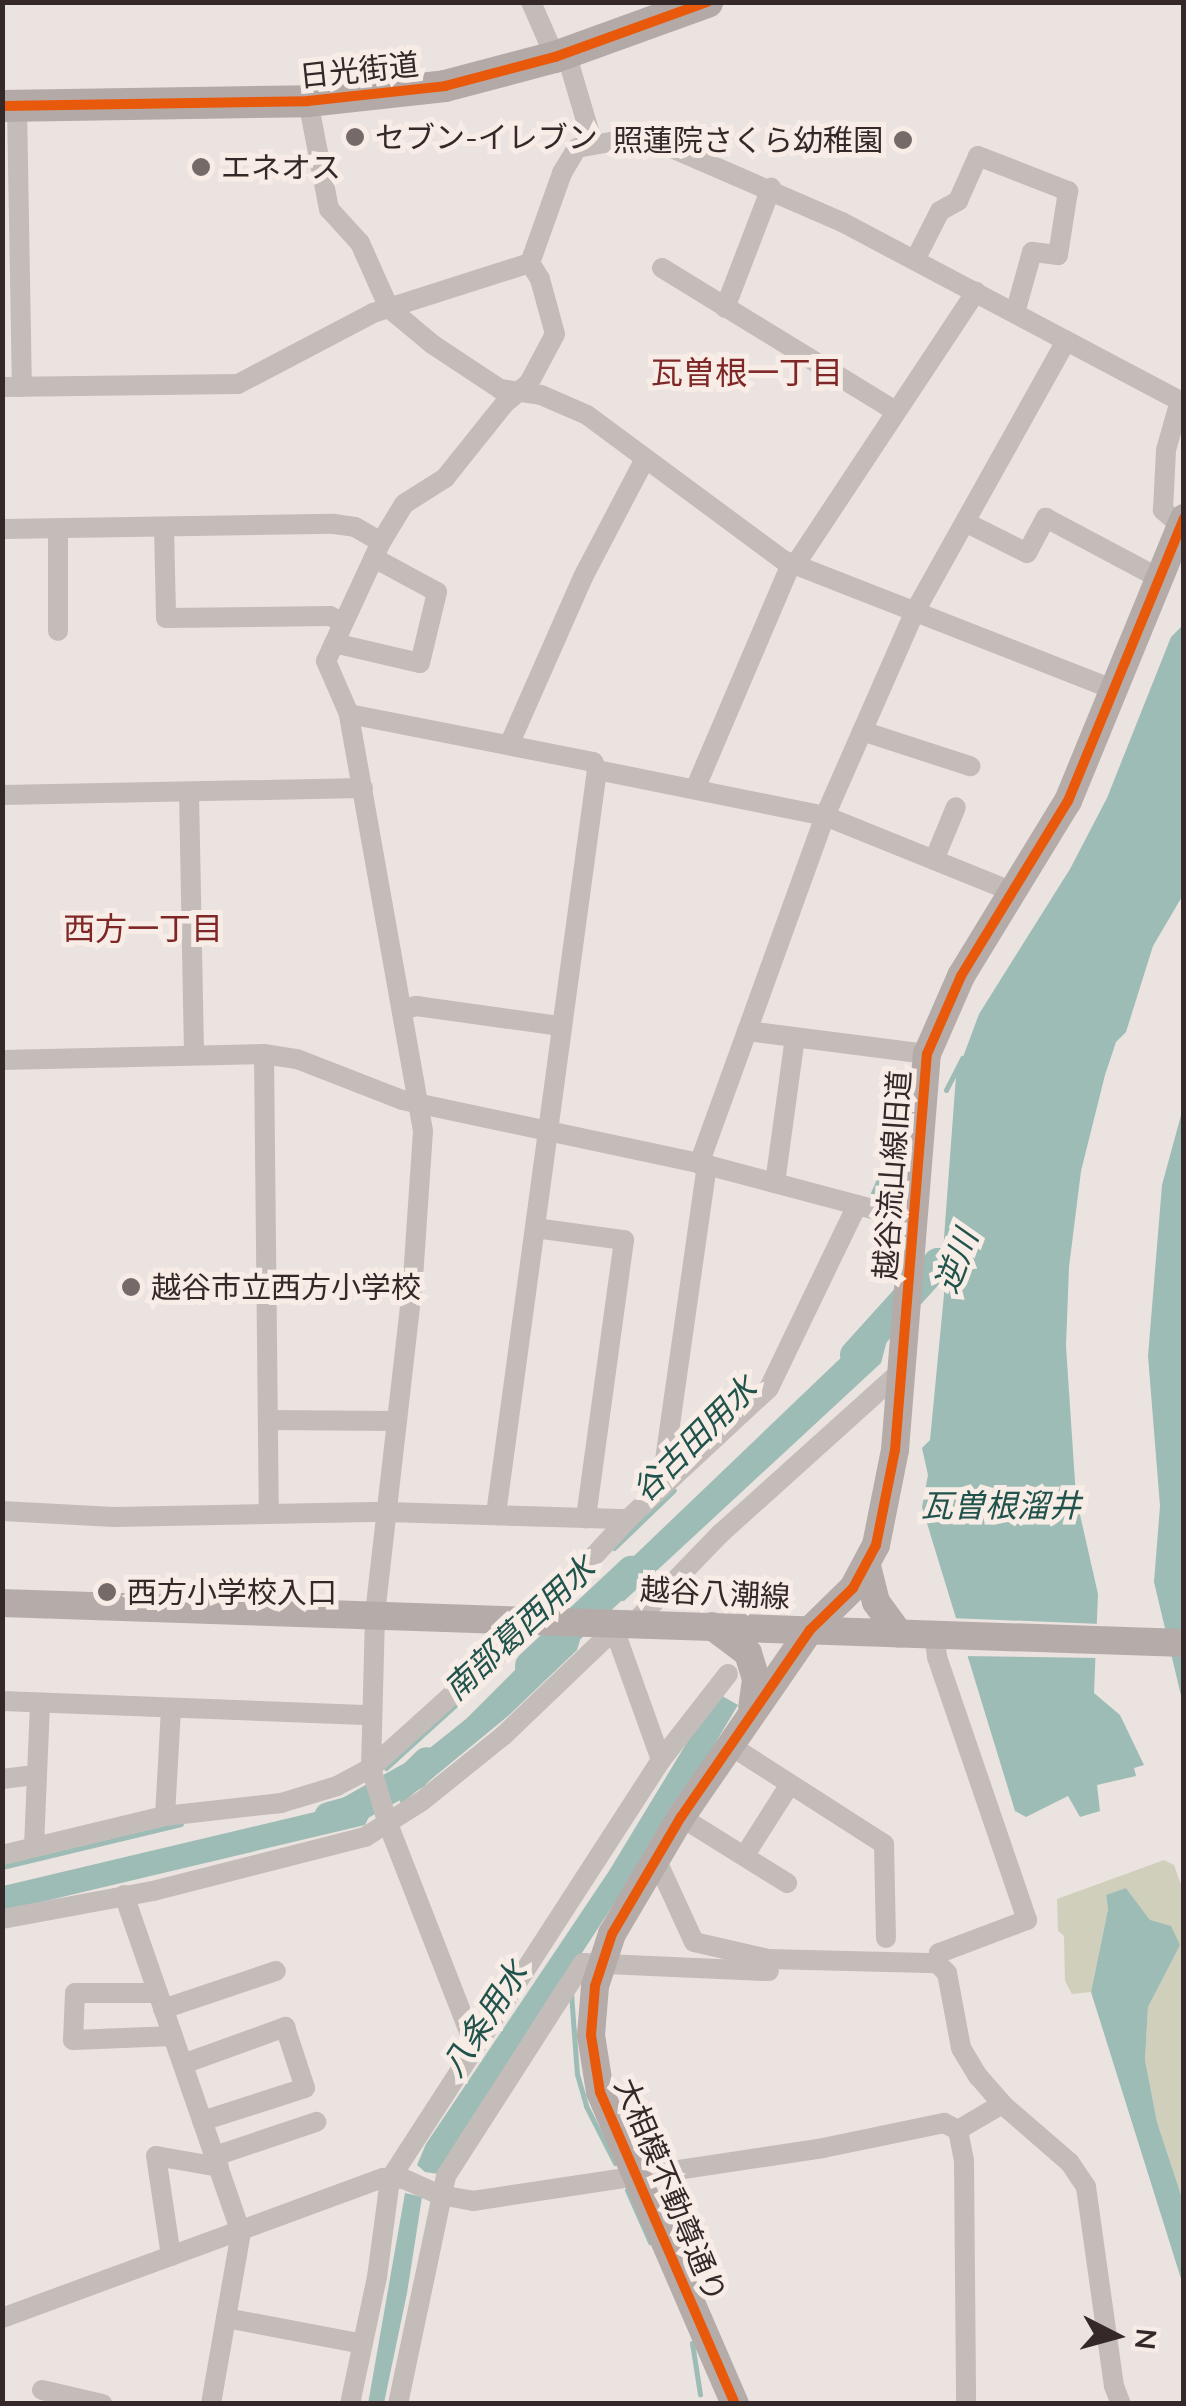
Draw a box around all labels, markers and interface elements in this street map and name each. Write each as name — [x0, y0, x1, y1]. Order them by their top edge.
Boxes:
street label: 日光街道 — [297, 46, 421, 94]
place label: セブン-イレブン — [375, 119, 598, 155]
place label: 照蓮院さくら幼稚園 — [613, 122, 883, 158]
marker: セブン-イレブン — [344, 126, 366, 148]
marker: 照蓮院さくら幼稚園 — [892, 129, 914, 151]
place label: エネオス — [221, 149, 341, 185]
marker: エネオス — [190, 156, 212, 178]
district label: 瓦曽根一丁目 — [651, 353, 843, 391]
district label: 西方一丁目 — [63, 909, 223, 947]
street label: 越谷流山線旧道 — [867, 1069, 917, 1281]
water label: 逆川 — [927, 1224, 985, 1298]
place label: 越谷市立西方小学校 — [151, 1269, 421, 1305]
marker: 越谷市立西方小学校 — [120, 1276, 142, 1298]
water label: 谷古田用水 — [624, 1369, 764, 1509]
water label: 瓦曽根溜井 — [921, 1486, 1081, 1524]
water label: 南部葛西用水 — [436, 1548, 602, 1708]
street label: 越谷八潮線 — [639, 1571, 791, 1615]
place label: 西方小学校入口 — [127, 1574, 337, 1610]
marker: 西方小学校入口 — [96, 1581, 118, 1603]
water label: 八条用水 — [433, 1955, 535, 2083]
street label: 大相模不動尊通り — [608, 2073, 734, 2307]
north arrow — [1066, 2286, 1166, 2386]
text: N — [1128, 2327, 1165, 2352]

